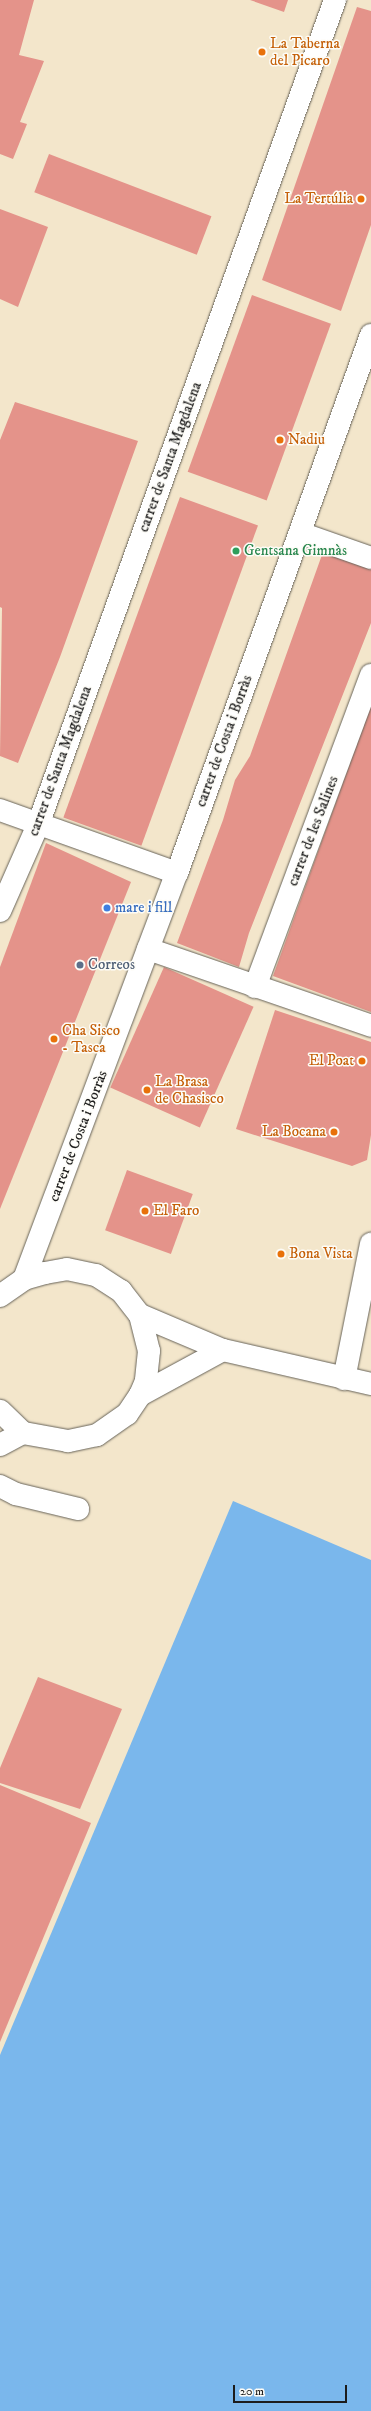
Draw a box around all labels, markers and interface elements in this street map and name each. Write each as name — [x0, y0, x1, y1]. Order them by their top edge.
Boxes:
place label: La Taberna del Picaro — [270, 34, 340, 69]
marker: La Taberna del Picaro — [257, 47, 267, 57]
place label: La Tertúlia — [284, 190, 353, 208]
marker: La Tertúlia — [356, 194, 366, 204]
street label: carrer de Santa Magdalena — [134, 379, 206, 535]
place label: Nadiu — [288, 431, 325, 449]
marker: Nadiu — [275, 435, 285, 445]
place label: Gentsana Gimnàs — [244, 542, 347, 560]
marker: Gentsana Gimnàs — [231, 546, 241, 556]
street label: carrer de Costa i Borràs — [192, 673, 256, 809]
street label: carrer de Santa Magdalena — [24, 683, 96, 839]
street label: carrer de les Salines — [284, 773, 342, 889]
place label: mare i fill — [115, 899, 172, 917]
marker: mare i fill — [102, 903, 112, 913]
place label: Correos — [88, 956, 135, 974]
marker: Correos — [75, 960, 85, 970]
place label: Cha Sisco - Tasca — [62, 1021, 120, 1056]
marker: Cha Sisco - Tasca — [49, 1034, 59, 1044]
place label: El Poat — [309, 1052, 354, 1070]
marker: El Poat — [357, 1056, 367, 1066]
street label: carrer de Costa i Borràs — [45, 1068, 111, 1204]
place label: La Brasa de Chasisco — [155, 1072, 224, 1107]
marker: La Brasa de Chasisco — [142, 1085, 152, 1095]
place label: La Bocana — [262, 1123, 326, 1141]
marker: La Bocana — [329, 1127, 339, 1137]
place label: El Faro — [153, 1202, 199, 1220]
marker: El Faro — [140, 1206, 150, 1216]
place label: Bona Vista — [289, 1245, 353, 1263]
marker: Bona Vista — [276, 1249, 286, 1259]
scale bar — [235, 2377, 349, 2403]
text: 20 m — [240, 2384, 264, 2399]

